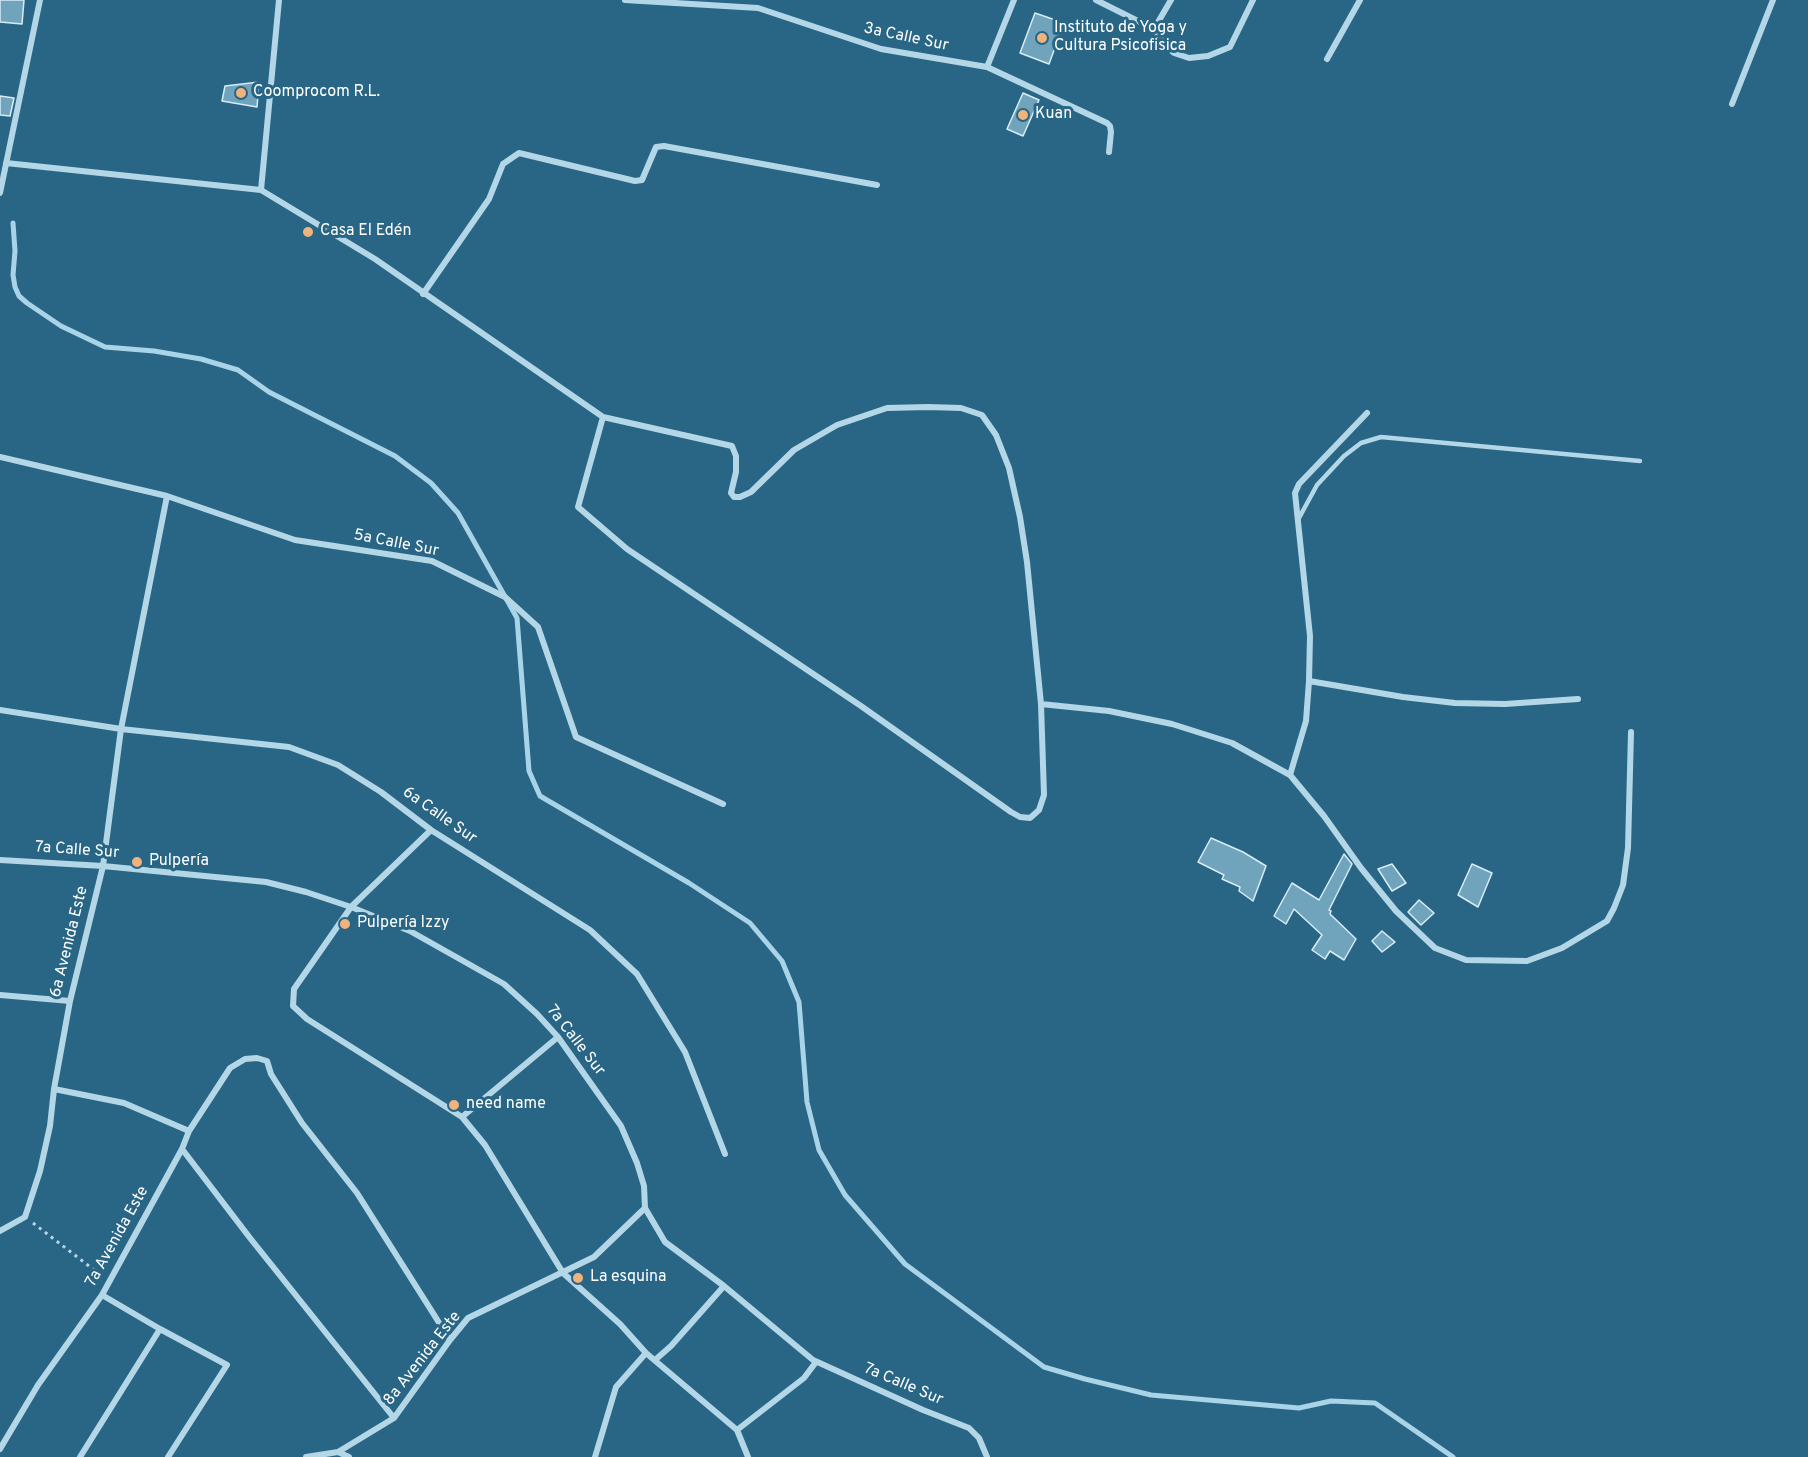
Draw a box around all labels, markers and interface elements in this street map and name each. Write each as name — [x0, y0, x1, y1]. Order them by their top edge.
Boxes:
place label: Instituto de Yoga y Cultura Psicofisica — [1054, 19, 1187, 57]
street label: 3a Calle Sur — [862, 20, 950, 56]
marker: Instituto de Yoga y Cultura Psicofisica — [1035, 31, 1049, 45]
place label: Coomprocom R.L. — [253, 83, 380, 103]
marker: Coomprocom R.L. — [234, 86, 248, 100]
place label: Kuan — [1035, 105, 1072, 125]
marker: Kuan — [1016, 108, 1030, 122]
place label: Casa El Edén — [320, 222, 411, 242]
marker: Casa El Edén — [301, 225, 315, 239]
street label: 5a Calle Sur — [352, 526, 440, 562]
street label: 6a Calle Sur — [398, 783, 480, 849]
street label: 7a Calle Sur — [34, 838, 120, 864]
place label: Pulpería — [149, 852, 209, 872]
marker: Pulpería — [130, 855, 144, 869]
street label: 6a Avenida Este — [47, 884, 93, 1000]
place label: Pulpería Izzy — [357, 914, 450, 934]
marker: Pulpería Izzy — [338, 917, 352, 931]
street label: 7a Calle Sur — [541, 1002, 609, 1080]
place label: need name — [466, 1095, 546, 1115]
marker: need name — [447, 1098, 461, 1112]
street label: 7a Avenida Este — [82, 1183, 154, 1291]
place label: La esquina — [590, 1268, 666, 1288]
marker: La esquina — [571, 1271, 585, 1285]
street label: 8a Avenida Este — [380, 1308, 466, 1410]
street label: 7a Calle Sur — [860, 1360, 946, 1410]

